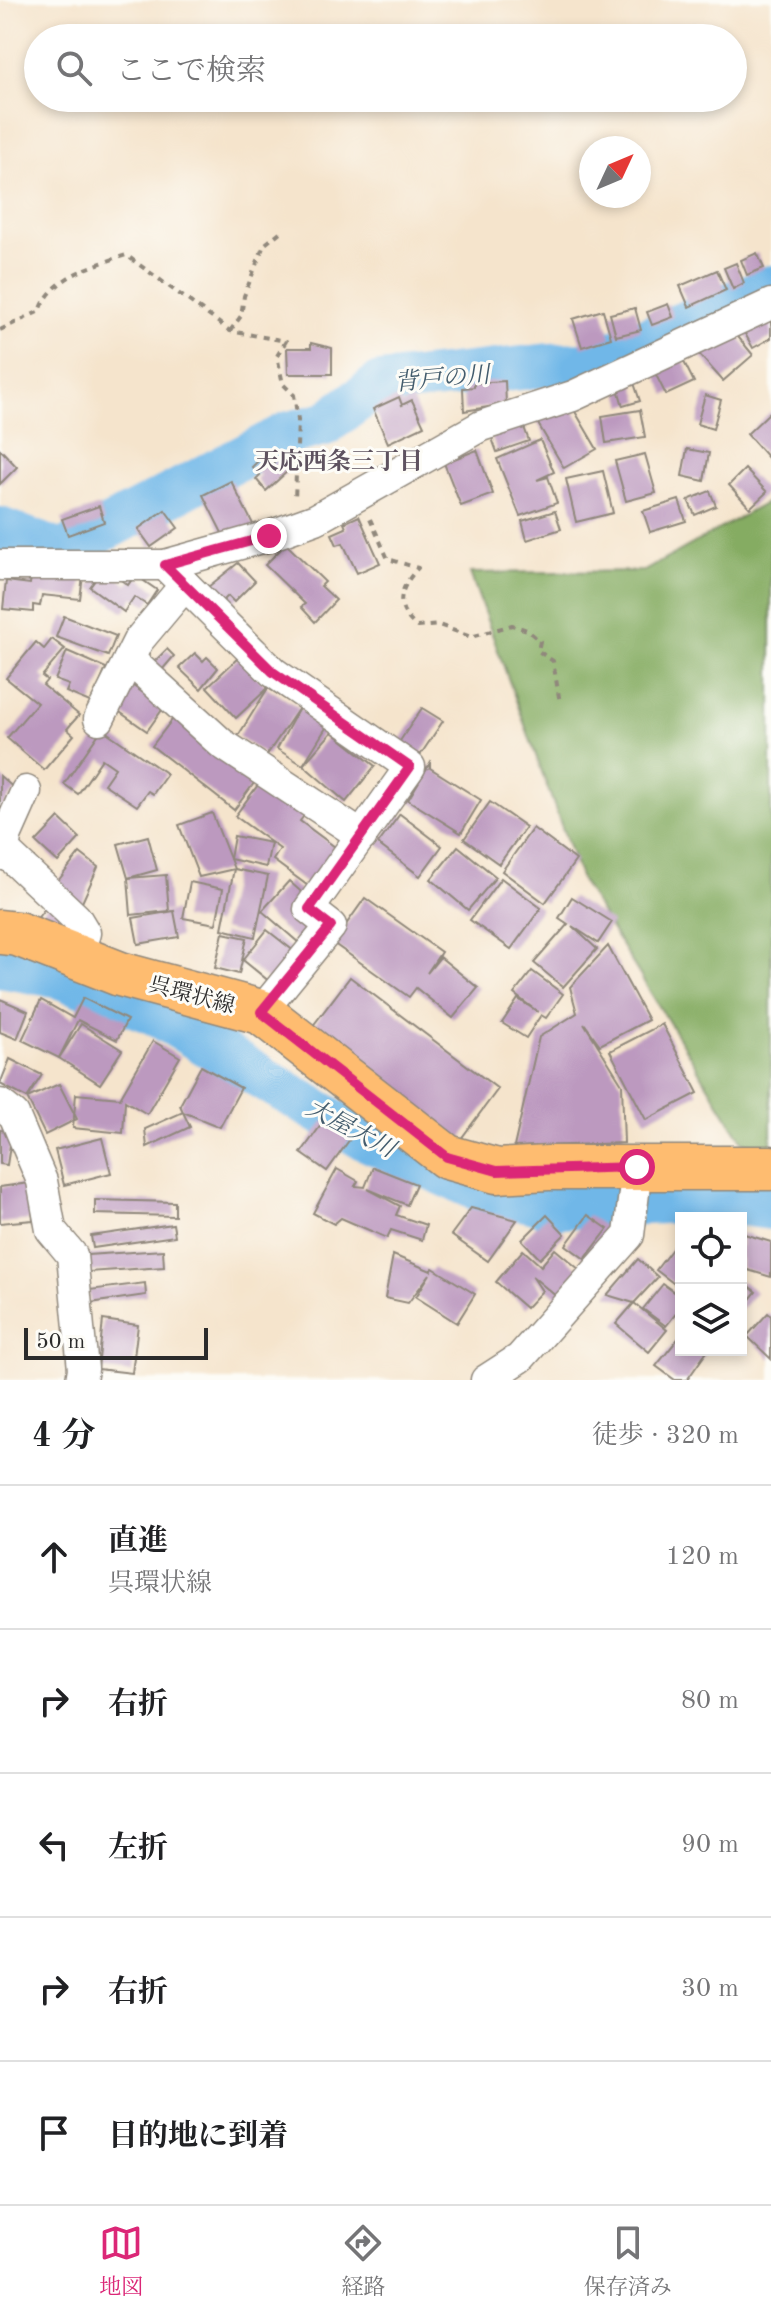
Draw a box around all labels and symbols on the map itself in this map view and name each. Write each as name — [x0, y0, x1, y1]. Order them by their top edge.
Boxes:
north arrow — [579, 136, 651, 208]
water label: 背戸の川 — [393, 361, 494, 396]
district label: 天応西条三丁目 — [255, 448, 423, 475]
route end — [251, 518, 287, 554]
street label: 呉環状線 — [146, 972, 237, 1018]
water label: 大屋大川 — [302, 1094, 402, 1164]
route start — [619, 1149, 655, 1185]
scale bar — [24, 1324, 208, 1360]

